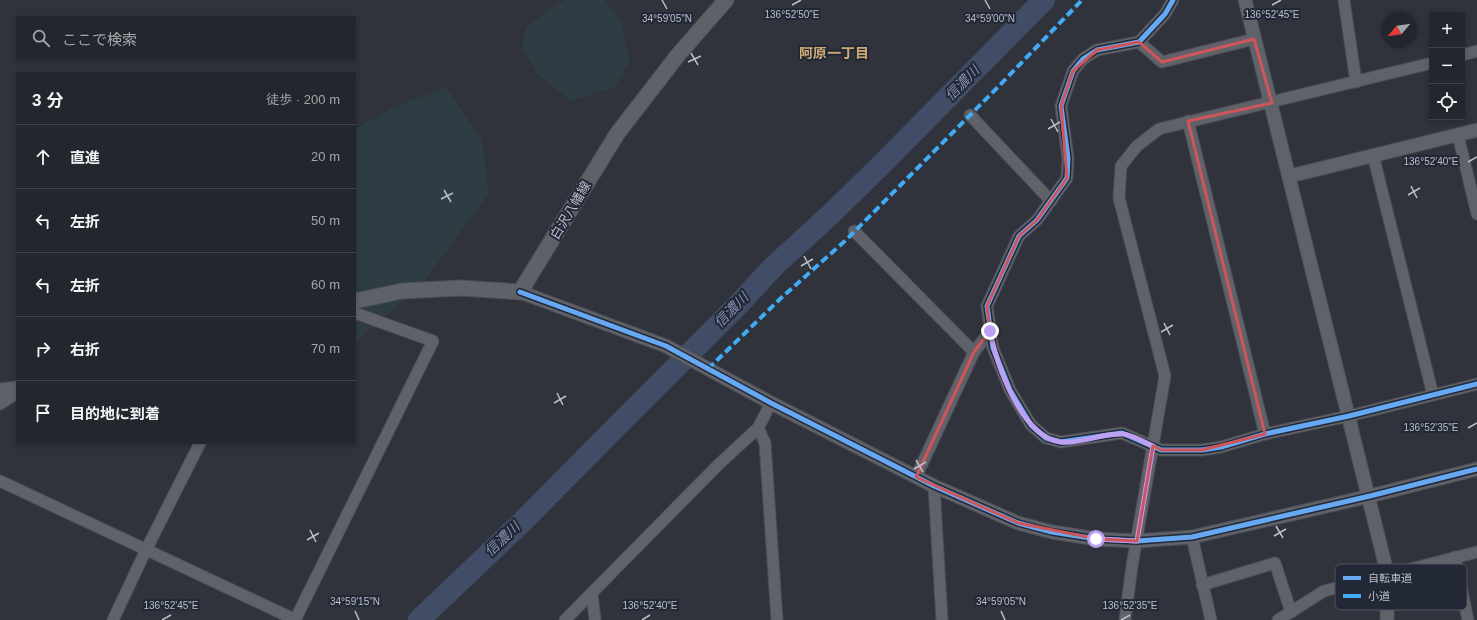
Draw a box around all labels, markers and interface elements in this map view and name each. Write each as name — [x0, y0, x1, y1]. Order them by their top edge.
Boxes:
text: 136°52'50"E — [764, 9, 820, 20]
text: 136°52'45"E — [1244, 9, 1300, 20]
north arrow — [1381, 12, 1417, 48]
map controls — [1429, 12, 1465, 120]
button: + — [1429, 12, 1465, 48]
text: 34°59'05"N — [642, 13, 692, 24]
text: 34°59'00"N — [965, 13, 1015, 24]
search box — [16, 16, 356, 60]
icon: search — [30, 27, 52, 49]
text: ここで検索 — [62, 31, 137, 48]
district label: 阿原一丁目 — [799, 45, 869, 61]
button: − — [1429, 48, 1465, 84]
water label: 信濃川 — [942, 61, 984, 104]
button: locate — [1429, 84, 1465, 120]
text: 3 分 — [32, 91, 63, 110]
text: 徒歩 · 200 m — [266, 92, 340, 107]
icon: ahead — [32, 146, 54, 168]
text: 直進 — [70, 149, 100, 166]
text: 20 m — [311, 149, 340, 164]
text: 136°52'40"E — [1403, 156, 1459, 167]
street label: 白沢八幡線 — [547, 179, 594, 242]
icon: left — [32, 210, 54, 232]
text: 左折 — [70, 213, 100, 230]
text: 50 m — [311, 213, 340, 228]
icon: left — [32, 274, 54, 296]
text: 左折 — [70, 277, 100, 294]
text: 60 m — [311, 277, 340, 292]
water label: 信濃川 — [711, 288, 753, 331]
route end — [981, 322, 999, 340]
icon: right — [32, 338, 54, 360]
text: 右折 — [70, 341, 100, 358]
text: 70 m — [311, 341, 340, 356]
icon: arrive — [32, 402, 54, 424]
text: 目的地に到着 — [70, 405, 160, 422]
text: 136°52'35"E — [1403, 422, 1459, 433]
water label: 信濃川 — [481, 517, 524, 559]
route start — [1087, 530, 1105, 548]
legend — [1335, 564, 1467, 610]
text: 自転車道 — [1368, 572, 1412, 584]
text: 小道 — [1368, 590, 1390, 602]
text: 34°59'15"N — [330, 596, 380, 607]
text: 34°59'05"N — [976, 596, 1026, 607]
text: 136°52'45"E — [143, 600, 199, 611]
text: 136°52'40"E — [622, 600, 678, 611]
text: 136°52'35"E — [1102, 600, 1158, 611]

